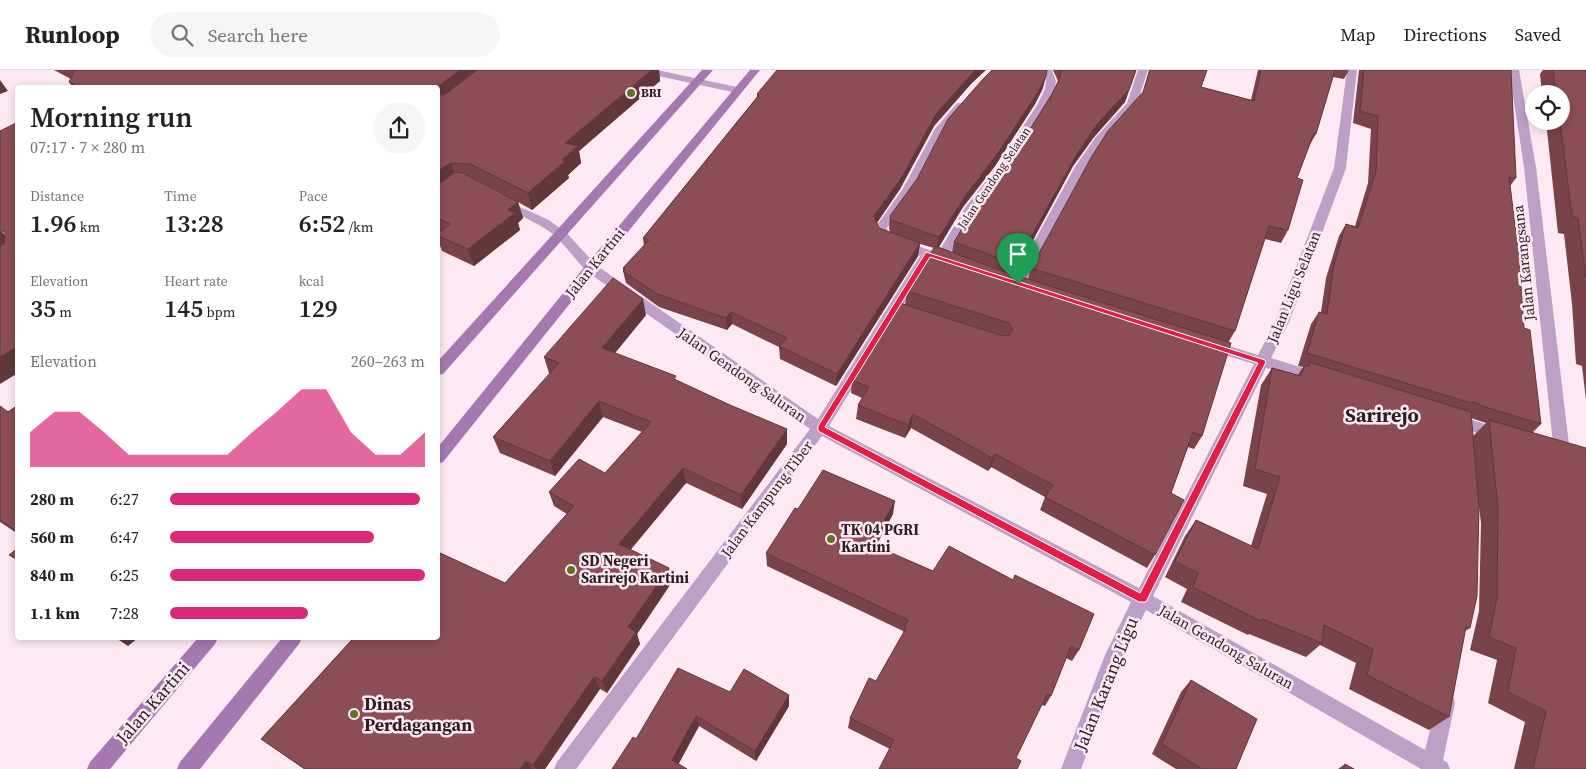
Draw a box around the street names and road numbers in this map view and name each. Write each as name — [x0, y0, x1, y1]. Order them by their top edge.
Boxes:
street label: Jalan Gendong Selatan — [953, 124, 1034, 233]
street label: Jalan Karangsana — [1507, 204, 1540, 323]
street label: Jalan Kartini — [559, 223, 629, 303]
street label: Jalan Ligu Selatan — [1261, 228, 1326, 347]
street label: Jalan Gendong Saluran — [673, 322, 811, 427]
street label: Jalan Kampung Tiber — [715, 435, 818, 562]
street label: Jalan Gendong Saluran — [1154, 599, 1298, 694]
street label: Jalan Karang Ligu — [1067, 613, 1144, 755]
street label: Jalan Kartini — [109, 656, 195, 750]

